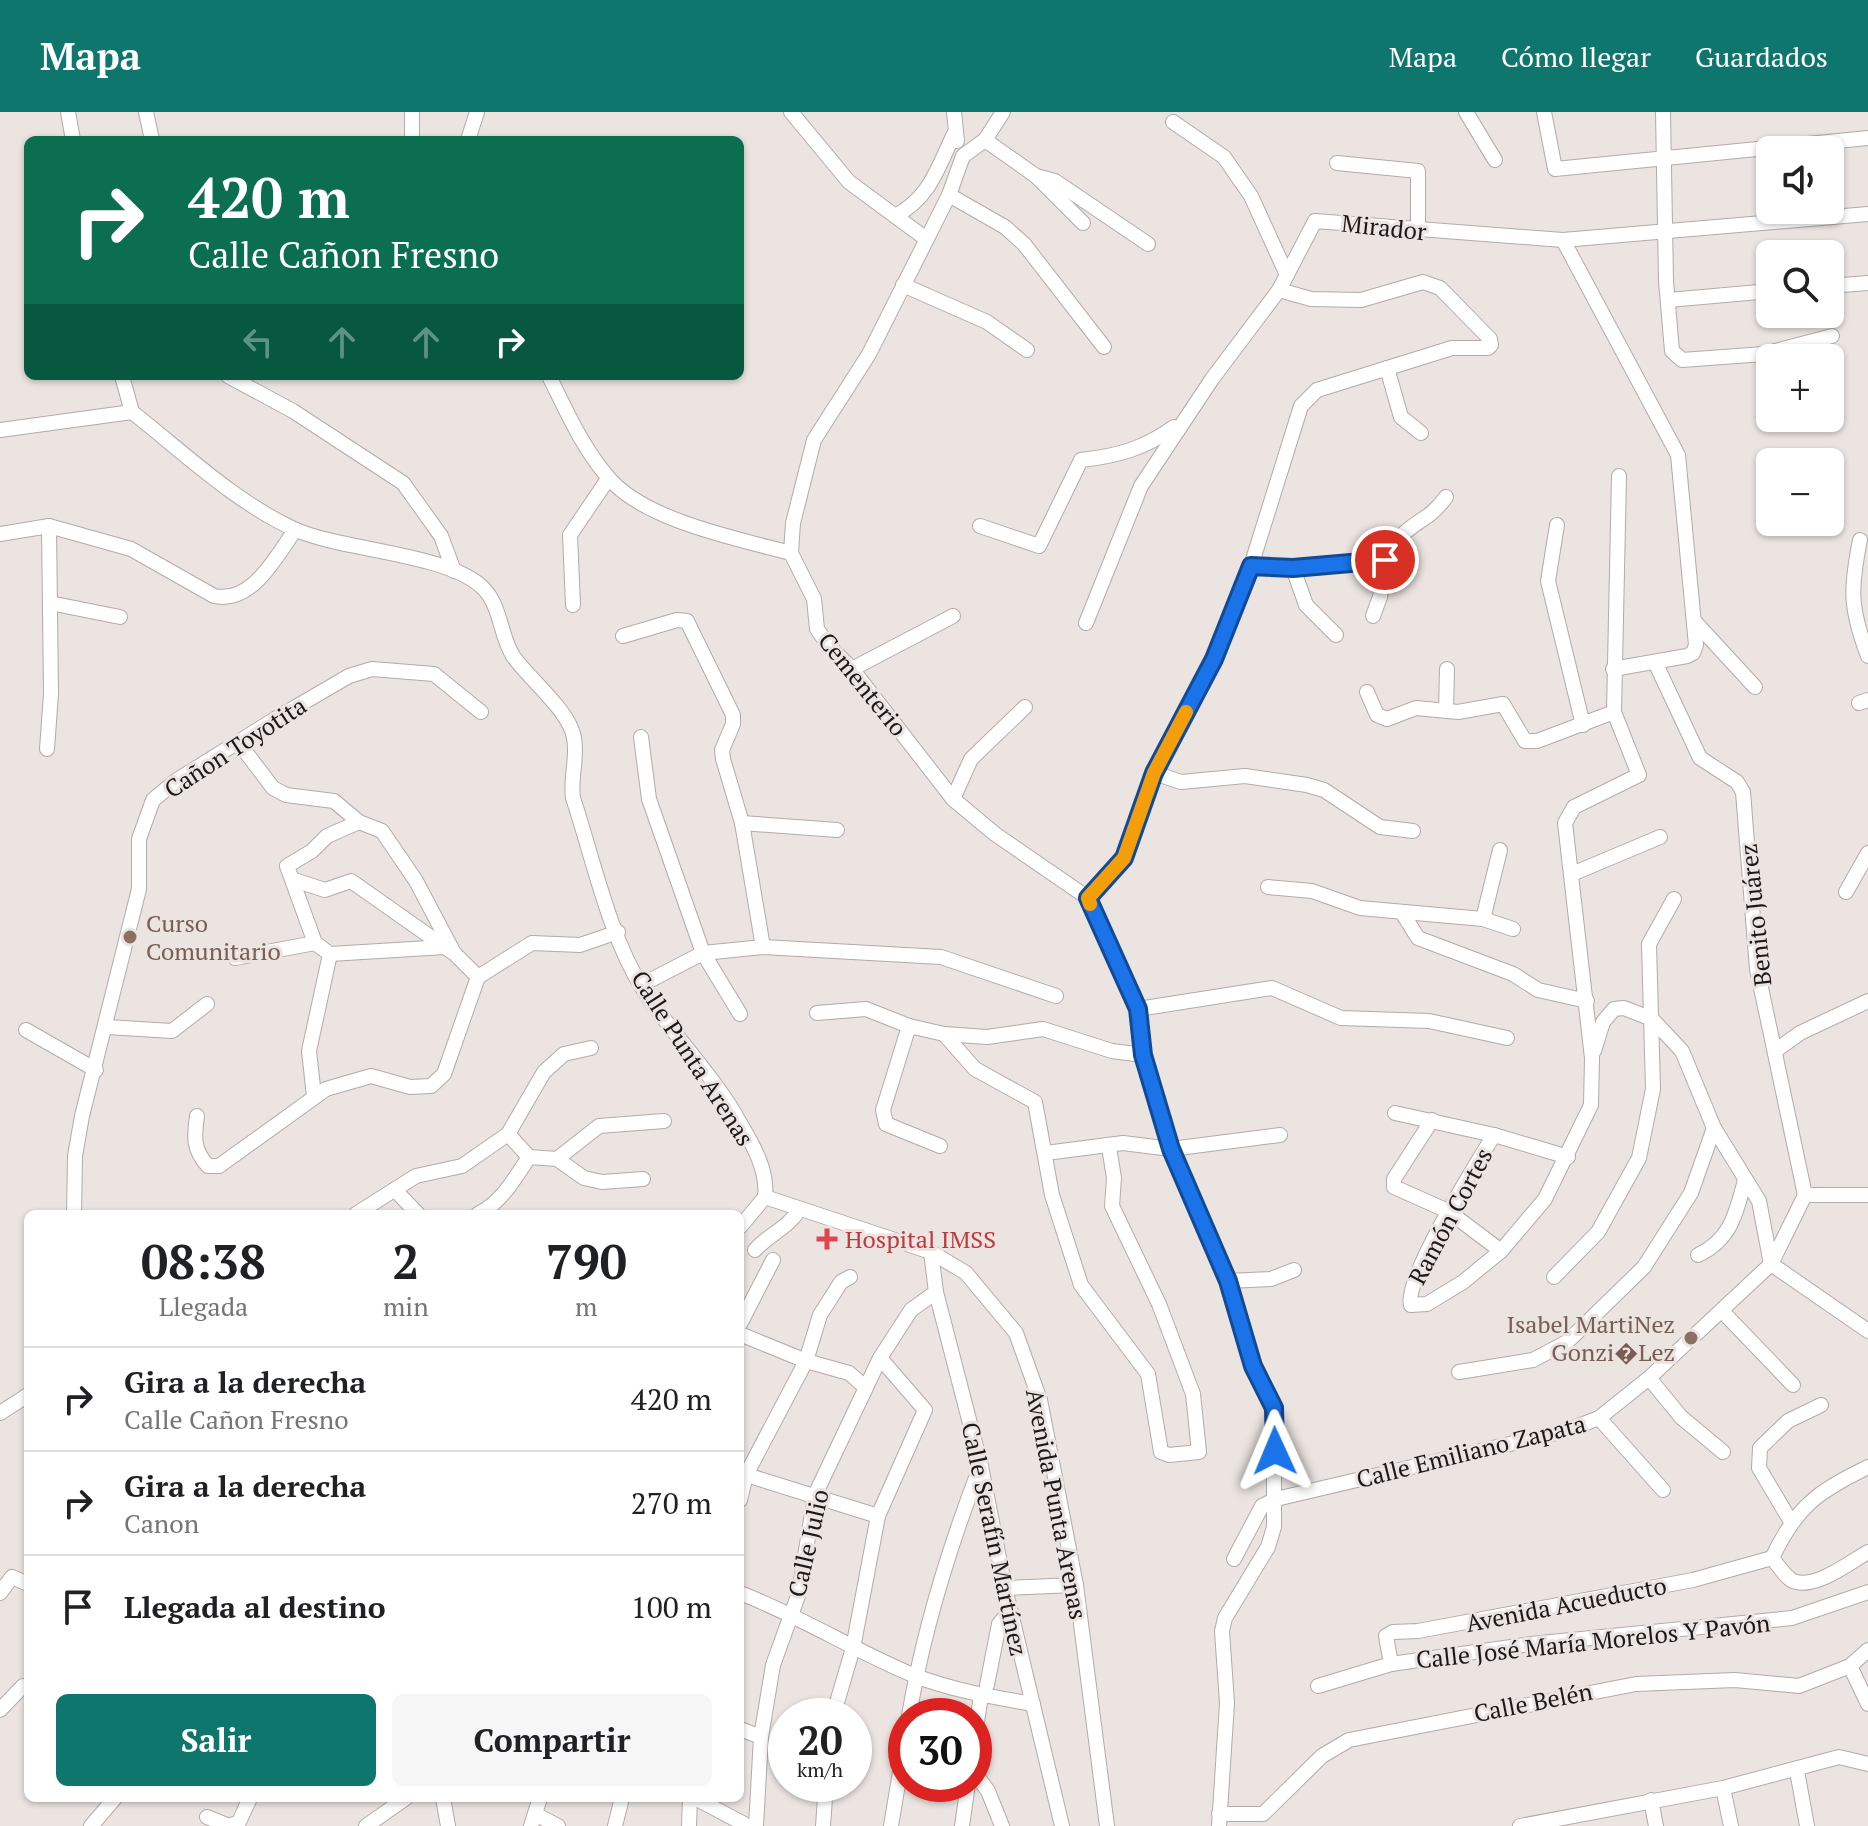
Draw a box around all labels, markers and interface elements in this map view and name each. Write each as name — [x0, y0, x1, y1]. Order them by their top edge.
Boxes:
text: Mapa — [40, 31, 141, 81]
text: Mapa — [1389, 38, 1457, 75]
text: Cómo llegar — [1501, 38, 1651, 75]
text: Guardados — [1695, 38, 1828, 75]
map controls — [1756, 136, 1844, 536]
button: sound — [1756, 136, 1844, 224]
text: 420 m — [188, 160, 350, 234]
icon: right — [56, 168, 160, 272]
street label: Mirador — [1340, 207, 1429, 247]
text: Calle Cañon Fresno — [188, 231, 499, 278]
button: search — [1756, 240, 1844, 328]
icon: left — [236, 320, 280, 364]
icon: ahead — [320, 320, 364, 364]
icon: ahead — [404, 320, 448, 364]
icon: right — [488, 320, 532, 364]
button: + — [1756, 344, 1844, 432]
button: − — [1756, 448, 1844, 536]
pin — [1351, 526, 1419, 594]
icon: arrive — [1363, 538, 1407, 582]
street label: Cementerio — [811, 625, 915, 743]
street label: Cañon Toyotita — [158, 689, 312, 805]
street label: Benito Juárez — [1732, 842, 1778, 988]
place label: Curso Comunitario — [146, 907, 281, 967]
marker: Curso Comunitario — [121, 928, 139, 946]
street label: Calle Punta Arenas — [624, 964, 762, 1152]
street label: Ramón Cortes — [1401, 1142, 1499, 1290]
place label: Hospital IMSS — [845, 1223, 996, 1255]
marker: Hospital IMSS — [816, 1228, 838, 1250]
text: 08:38 — [141, 1229, 266, 1293]
text: 2 — [392, 1229, 419, 1293]
text: 790 — [546, 1229, 627, 1293]
text: Llegada — [159, 1289, 248, 1323]
text: min — [383, 1289, 429, 1323]
text: m — [575, 1289, 598, 1323]
place label: Isabel MartiNez Gonzi�Lez — [1506, 1308, 1675, 1368]
marker: Isabel MartiNez Gonzi�Lez — [1682, 1329, 1700, 1347]
text: Gira a la derecha — [124, 1362, 366, 1402]
icon: right — [56, 1377, 100, 1421]
text: 420 m — [631, 1379, 712, 1419]
street label: Avenida Punta Arenas — [1019, 1386, 1095, 1622]
text: Calle Cañon Fresno — [124, 1402, 349, 1436]
street label: Calle Emiliano Zapata — [1353, 1407, 1589, 1495]
position arrow — [1233, 1409, 1317, 1493]
street label: Calle Serafín Martínez — [955, 1419, 1035, 1659]
text: Gira a la derecha — [124, 1466, 366, 1506]
icon: right — [56, 1481, 100, 1525]
text: 270 m — [631, 1483, 712, 1523]
street label: Calle Julio — [780, 1486, 836, 1600]
text: Canon — [124, 1506, 199, 1540]
street label: Avenida Acueducto — [1463, 1569, 1669, 1639]
icon: arrive — [56, 1585, 100, 1629]
text: Llegada al destino — [124, 1587, 385, 1627]
text: 100 m — [631, 1587, 712, 1627]
street label: Calle José María Morelos Y Pavón — [1414, 1606, 1772, 1676]
street label: Calle Belén — [1471, 1675, 1595, 1729]
button: Salir — [56, 1694, 376, 1786]
button: Compartir — [392, 1694, 712, 1786]
speed limit sign: 30 — [888, 1698, 992, 1802]
text: 20 — [797, 1713, 843, 1766]
text: km/h — [797, 1756, 843, 1783]

